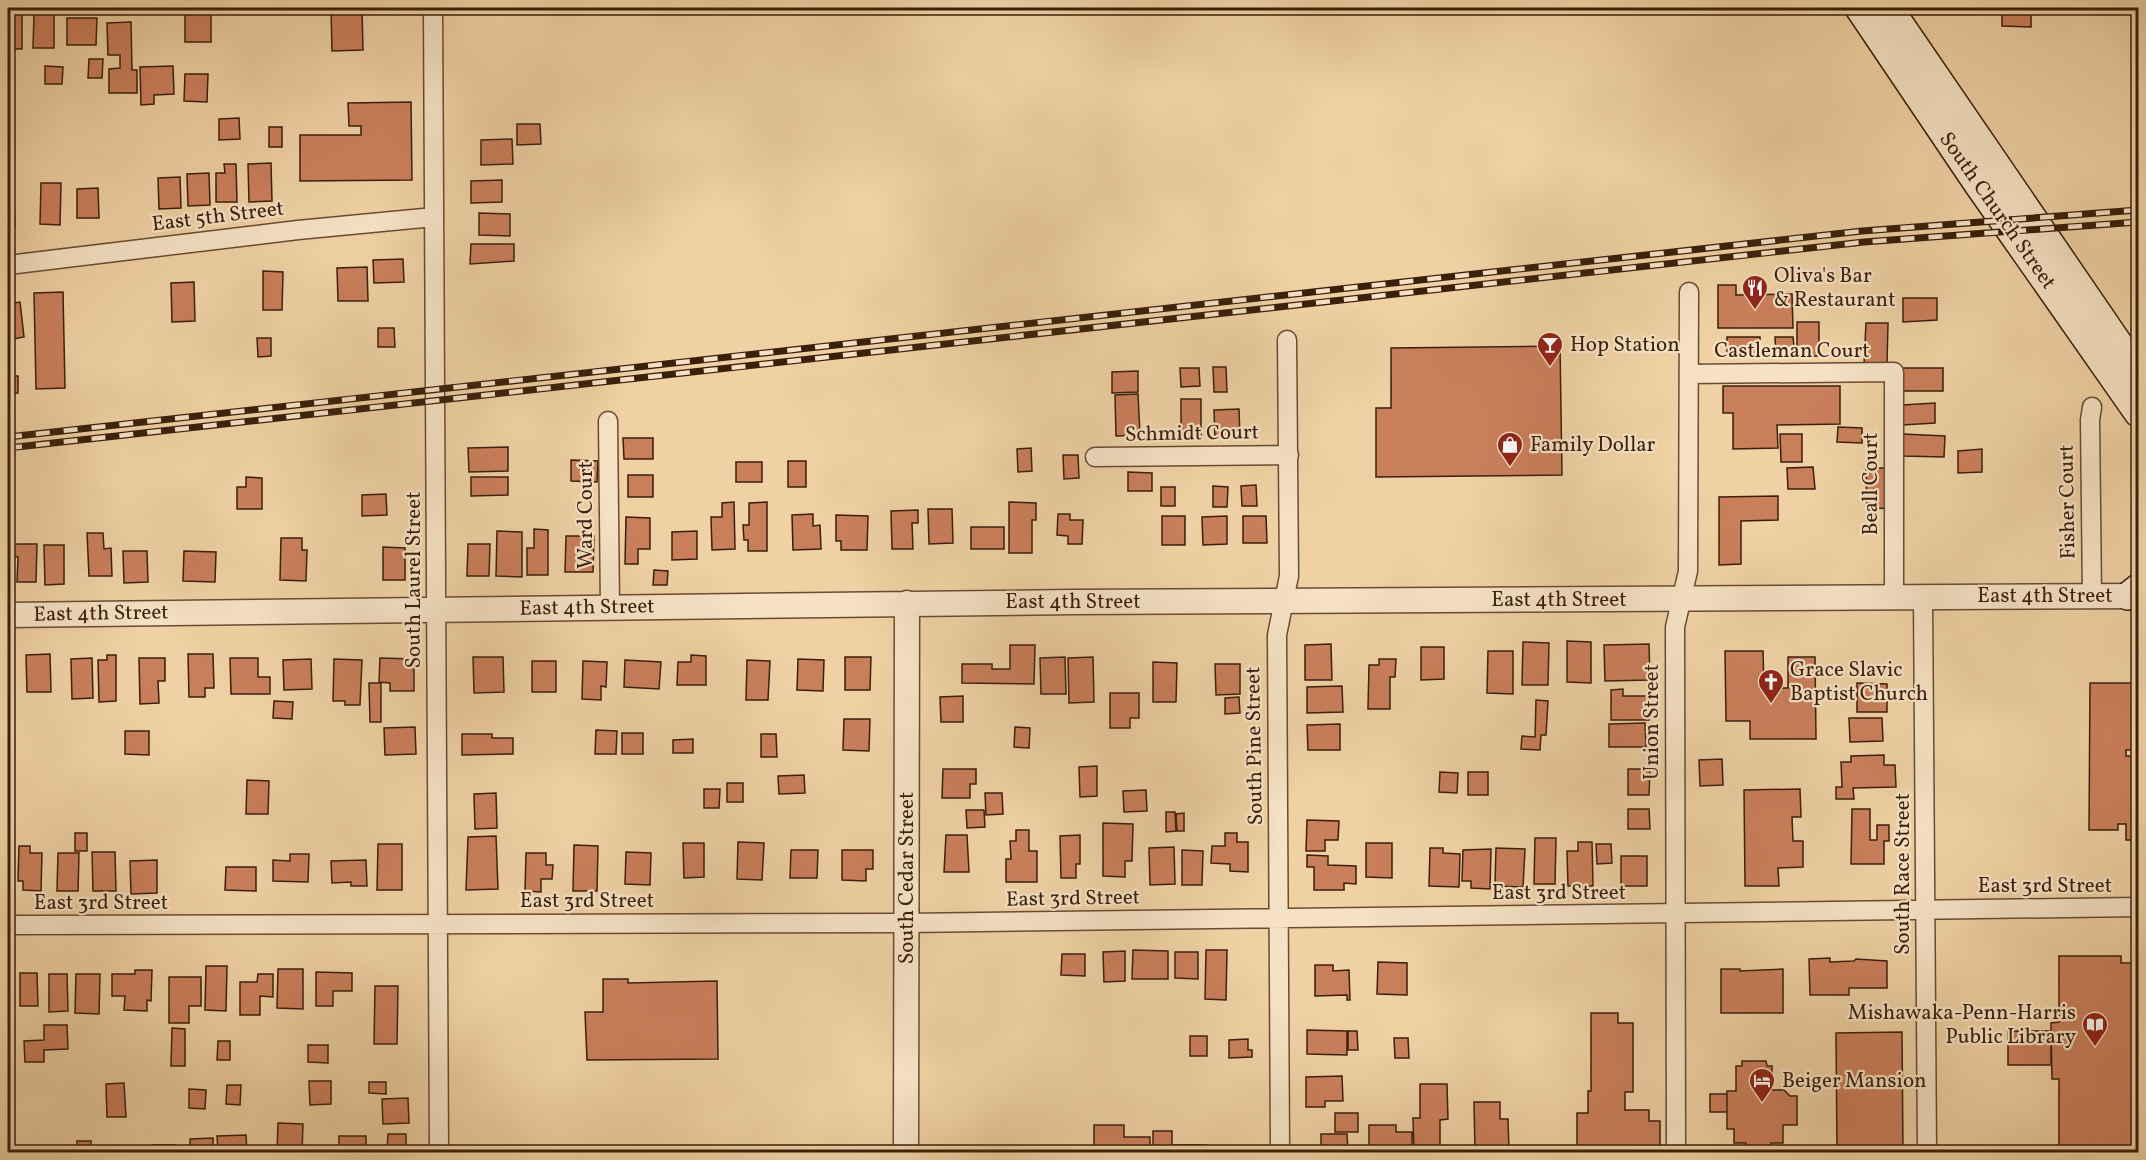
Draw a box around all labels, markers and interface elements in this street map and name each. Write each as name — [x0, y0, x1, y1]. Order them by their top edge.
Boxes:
street label: South Church Street — [1932, 126, 2062, 296]
street label: East 5th Street — [150, 195, 286, 239]
place label: Oliva's Bar & Restaurant — [1774, 262, 1896, 315]
restaurant icon: Oliva's Bar & Restaurant — [1740, 273, 1770, 311]
bar icon: Hop Station — [1535, 330, 1565, 368]
place label: Hop Station — [1570, 331, 1680, 360]
street label: Castleman Court — [1714, 337, 1870, 366]
street label: Schmidt Court — [1125, 418, 1259, 450]
shop icon: Family Dollar — [1495, 430, 1525, 468]
place label: Family Dollar — [1530, 431, 1656, 460]
street label: Beall Court — [1857, 432, 1886, 536]
street label: Fisher Court — [2053, 444, 2083, 560]
street label: Ward Court — [572, 461, 601, 569]
street label: South Laurel Street — [400, 491, 429, 669]
street label: East 4th Street — [1977, 582, 2113, 611]
street label: East 4th Street — [1491, 586, 1627, 615]
street label: East 4th Street — [1005, 588, 1141, 617]
street label: East 4th Street — [519, 592, 655, 624]
street label: East 4th Street — [33, 598, 169, 630]
place label: Grace Slavic Baptist Church — [1790, 656, 1928, 709]
street label: Union Street — [1638, 664, 1667, 780]
street label: South Pine Street — [1239, 666, 1271, 826]
church icon: Grace Slavic Baptist Church — [1756, 667, 1786, 705]
street label: South Cedar Street — [893, 792, 922, 964]
street label: South Race Street — [1889, 793, 1918, 955]
street label: East 3rd Street — [1978, 872, 2112, 901]
street label: East 3rd Street — [1492, 879, 1626, 908]
street label: East 3rd Street — [1006, 883, 1140, 915]
street label: East 3rd Street — [520, 887, 654, 916]
street label: East 3rd Street — [34, 889, 168, 918]
place label: Mishawaka-Penn-Harris Public Library — [1848, 999, 2077, 1052]
library icon: Mishawaka-Penn-Harris Public Library — [2080, 1010, 2110, 1048]
hotel icon: Beiger Mansion — [1747, 1066, 1777, 1104]
place label: Beiger Mansion — [1782, 1067, 1927, 1096]

